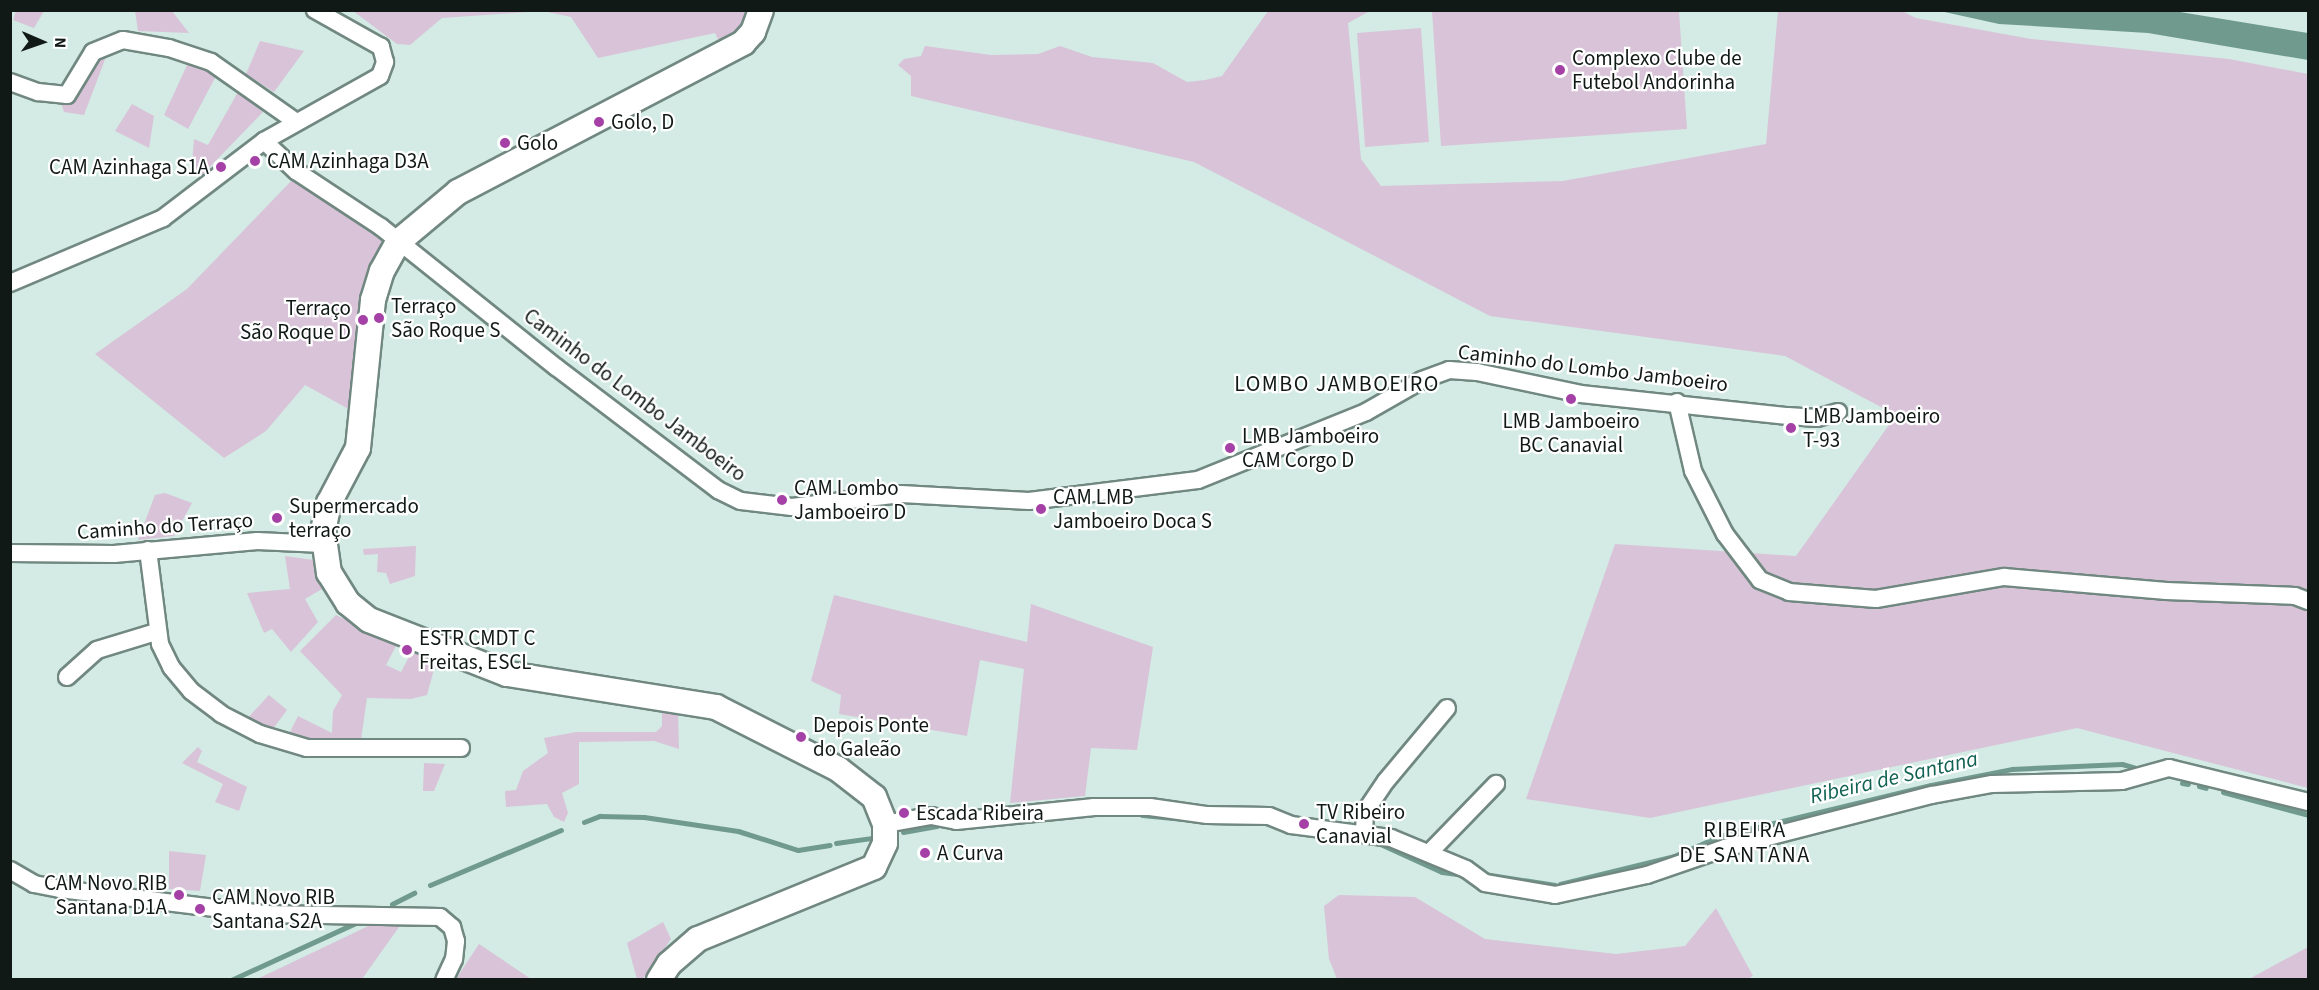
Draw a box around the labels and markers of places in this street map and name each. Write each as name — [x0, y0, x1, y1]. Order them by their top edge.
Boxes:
place label: Complexo Clube de Futebol Andorinha — [1572, 45, 1742, 95]
marker: Complexo Clube de Futebol Andorinha — [1553, 63, 1567, 77]
place label: Golo, D — [611, 109, 674, 135]
marker: Golo, D — [592, 115, 606, 129]
place label: Golo — [517, 130, 558, 156]
marker: Golo — [498, 136, 512, 150]
place label: CAM Azinhaga D3A — [267, 148, 429, 174]
place label: CAM Azinhaga S1A — [49, 154, 209, 180]
marker: CAM Azinhaga D3A — [248, 154, 262, 168]
marker: CAM Azinhaga S1A — [214, 160, 228, 174]
place label: Terraço São Roque S — [391, 293, 500, 343]
place label: Terraço São Roque D — [240, 295, 351, 345]
marker: Terraço São Roque S — [372, 311, 386, 325]
marker: Terraço São Roque D — [356, 313, 370, 327]
marker: LMB Jamboeiro BC Canavial — [1564, 392, 1578, 406]
place label: LMB Jamboeiro T-93 — [1803, 403, 1940, 453]
place label: LMB Jamboeiro BC Canavial — [1502, 408, 1640, 458]
marker: LMB Jamboeiro T-93 — [1784, 421, 1798, 435]
place label: LMB Jamboeiro CAM Corgo D — [1242, 423, 1379, 473]
marker: LMB Jamboeiro CAM Corgo D — [1223, 441, 1237, 455]
place label: CAM Lombo Jamboeiro D — [794, 475, 906, 525]
place label: CAM LMB Jamboeiro Doca S — [1053, 484, 1212, 534]
place label: Supermercado terraço — [289, 493, 419, 543]
marker: CAM Lombo Jamboeiro D — [775, 493, 789, 507]
marker: CAM LMB Jamboeiro Doca S — [1034, 502, 1048, 516]
marker: Supermercado terraço — [270, 511, 284, 525]
place label: ESTR CMDT C Freitas, ESCL — [419, 625, 535, 675]
marker: ESTR CMDT C Freitas, ESCL — [400, 643, 414, 657]
place label: Depois Ponte do Galeão — [813, 712, 929, 762]
marker: Depois Ponte do Galeão — [794, 730, 808, 744]
place label: TV Ribeiro Canavial — [1316, 799, 1405, 849]
place label: Escada Ribeira — [916, 800, 1044, 826]
marker: Escada Ribeira — [897, 806, 911, 820]
marker: TV Ribeiro Canavial — [1297, 817, 1311, 831]
place label: A Curva — [937, 840, 1004, 866]
marker: A Curva — [918, 846, 932, 860]
place label: CAM Novo RIB Santana D1A — [44, 870, 167, 920]
place label: CAM Novo RIB Santana S2A — [212, 884, 335, 934]
marker: CAM Novo RIB Santana D1A — [172, 888, 186, 902]
marker: CAM Novo RIB Santana S2A — [193, 902, 207, 916]

